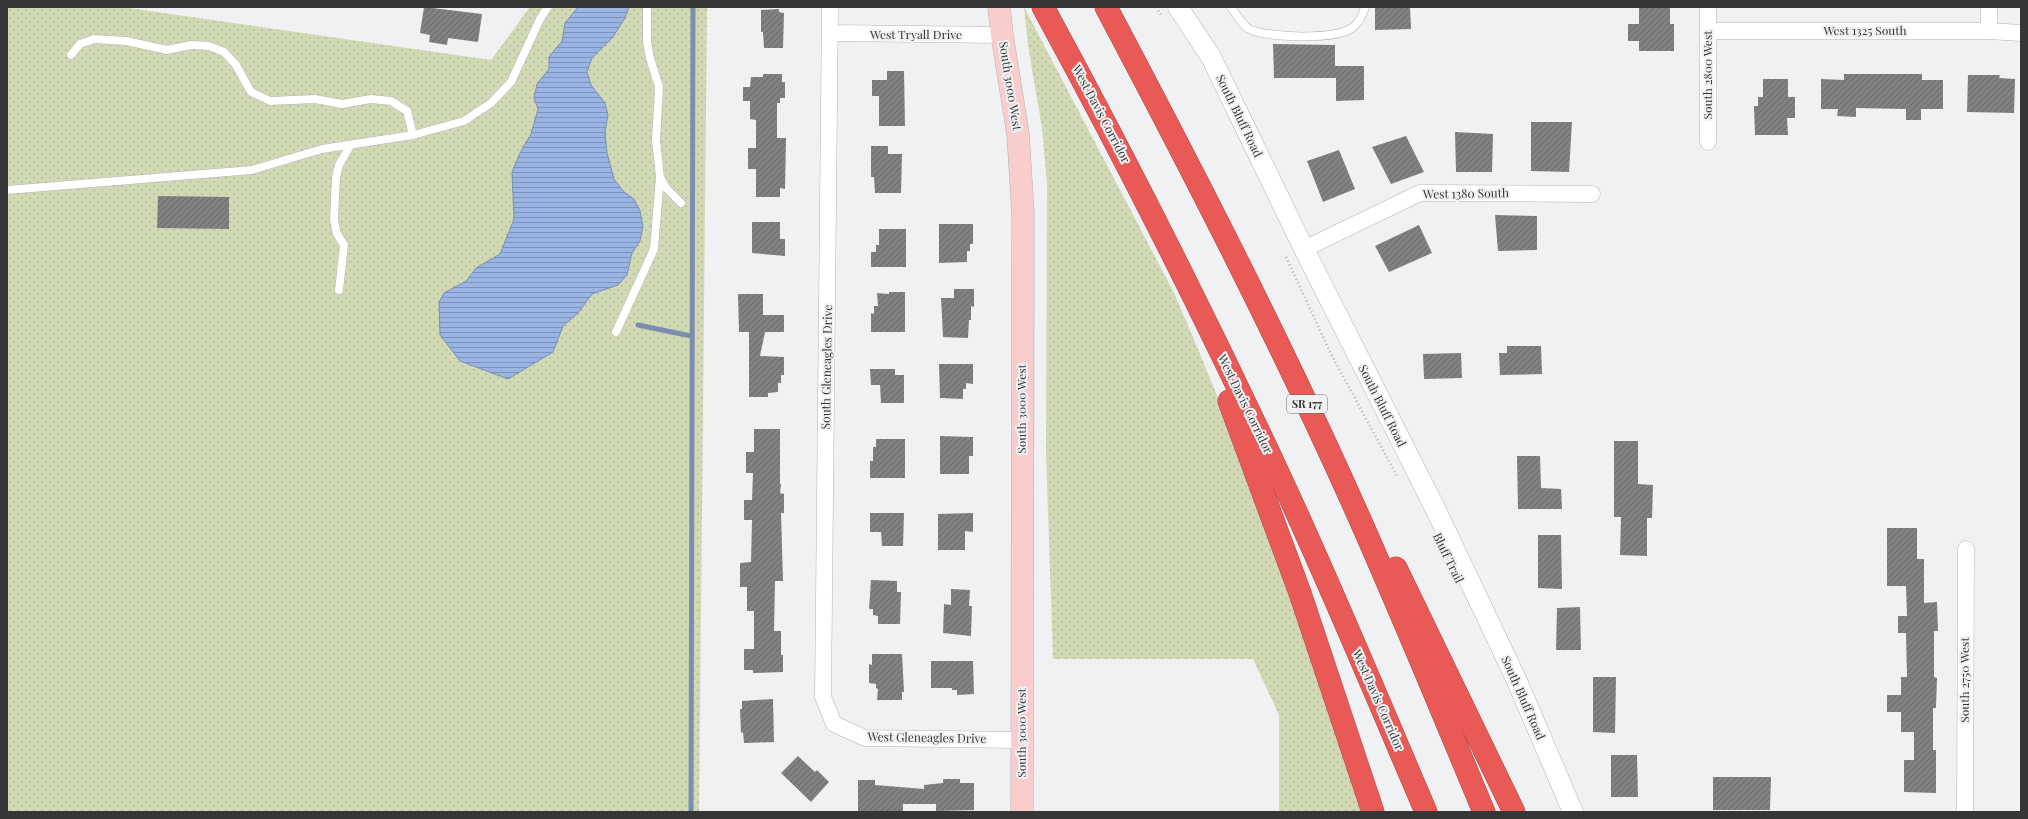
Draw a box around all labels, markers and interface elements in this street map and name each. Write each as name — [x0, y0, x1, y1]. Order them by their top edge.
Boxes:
street label: West 1325 South — [1822, 22, 1907, 38]
street label: West Tryall Drive — [869, 26, 962, 42]
street label: South 2800 West — [1699, 30, 1715, 120]
street label: South 3000 West — [996, 40, 1026, 132]
street label: West Davis Corridor — [1069, 61, 1135, 166]
street label: South Bluff Road — [1213, 72, 1267, 160]
street label: West 1380 South — [1422, 184, 1509, 202]
street label: South Gleneagles Drive — [817, 304, 835, 429]
street label: West Davis Corridor — [1214, 350, 1277, 457]
street label: South Bluff Road — [1355, 362, 1411, 449]
street label: South 3000 West — [1013, 363, 1029, 454]
road number: SR 177 — [1287, 395, 1327, 413]
street label: Bluff Trail — [1430, 530, 1468, 586]
street label: South 2750 West — [1956, 637, 1972, 723]
street label: West Davis Corridor — [1349, 646, 1409, 753]
street label: South Bluff Road — [1498, 653, 1550, 742]
street label: South 3000 West — [1013, 687, 1029, 778]
street label: West Gleneagles Drive — [866, 728, 987, 746]

